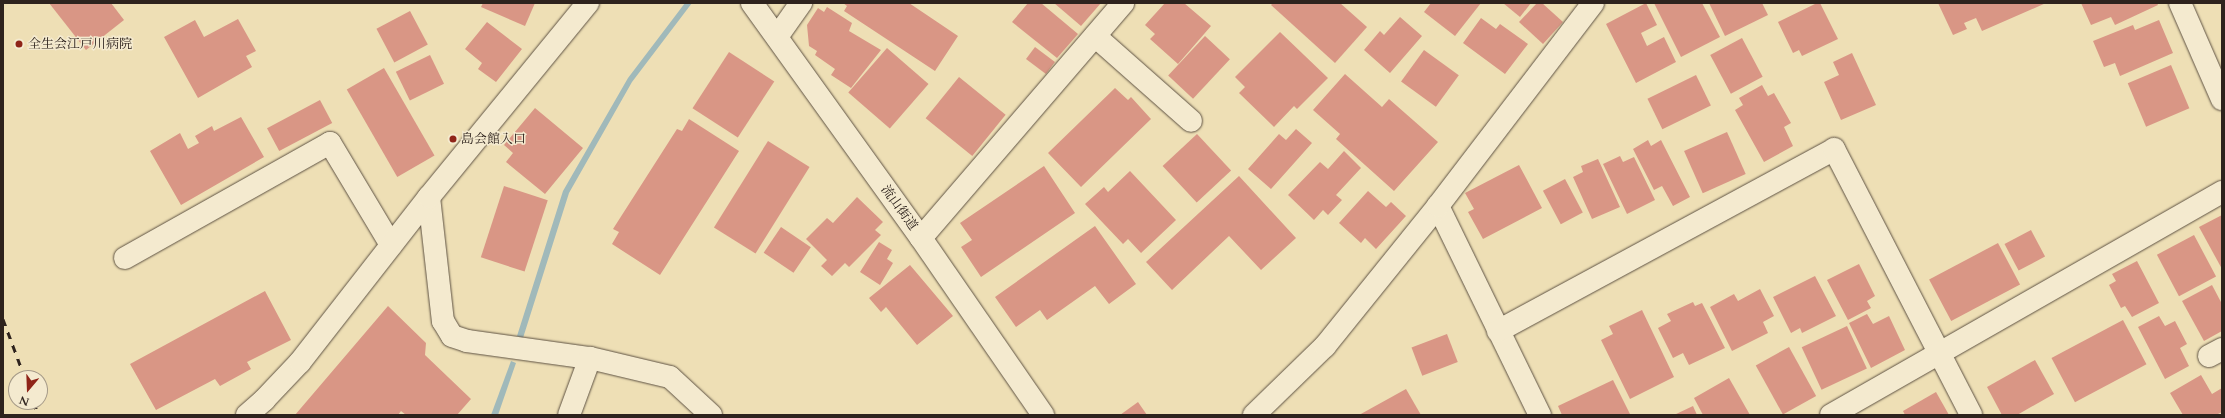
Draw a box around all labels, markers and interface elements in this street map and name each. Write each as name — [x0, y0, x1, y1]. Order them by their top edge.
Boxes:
place label: 全生会江戸川病院 — [28, 36, 132, 52]
marker: 全生会江戸川病院 — [13, 38, 25, 50]
place label: 島会館入口 — [461, 131, 526, 147]
marker: 島会館入口 — [448, 134, 458, 144]
street label: 流山街道 — [877, 182, 921, 234]
north arrow — [8, 370, 48, 410]
text: N — [17, 392, 31, 410]

